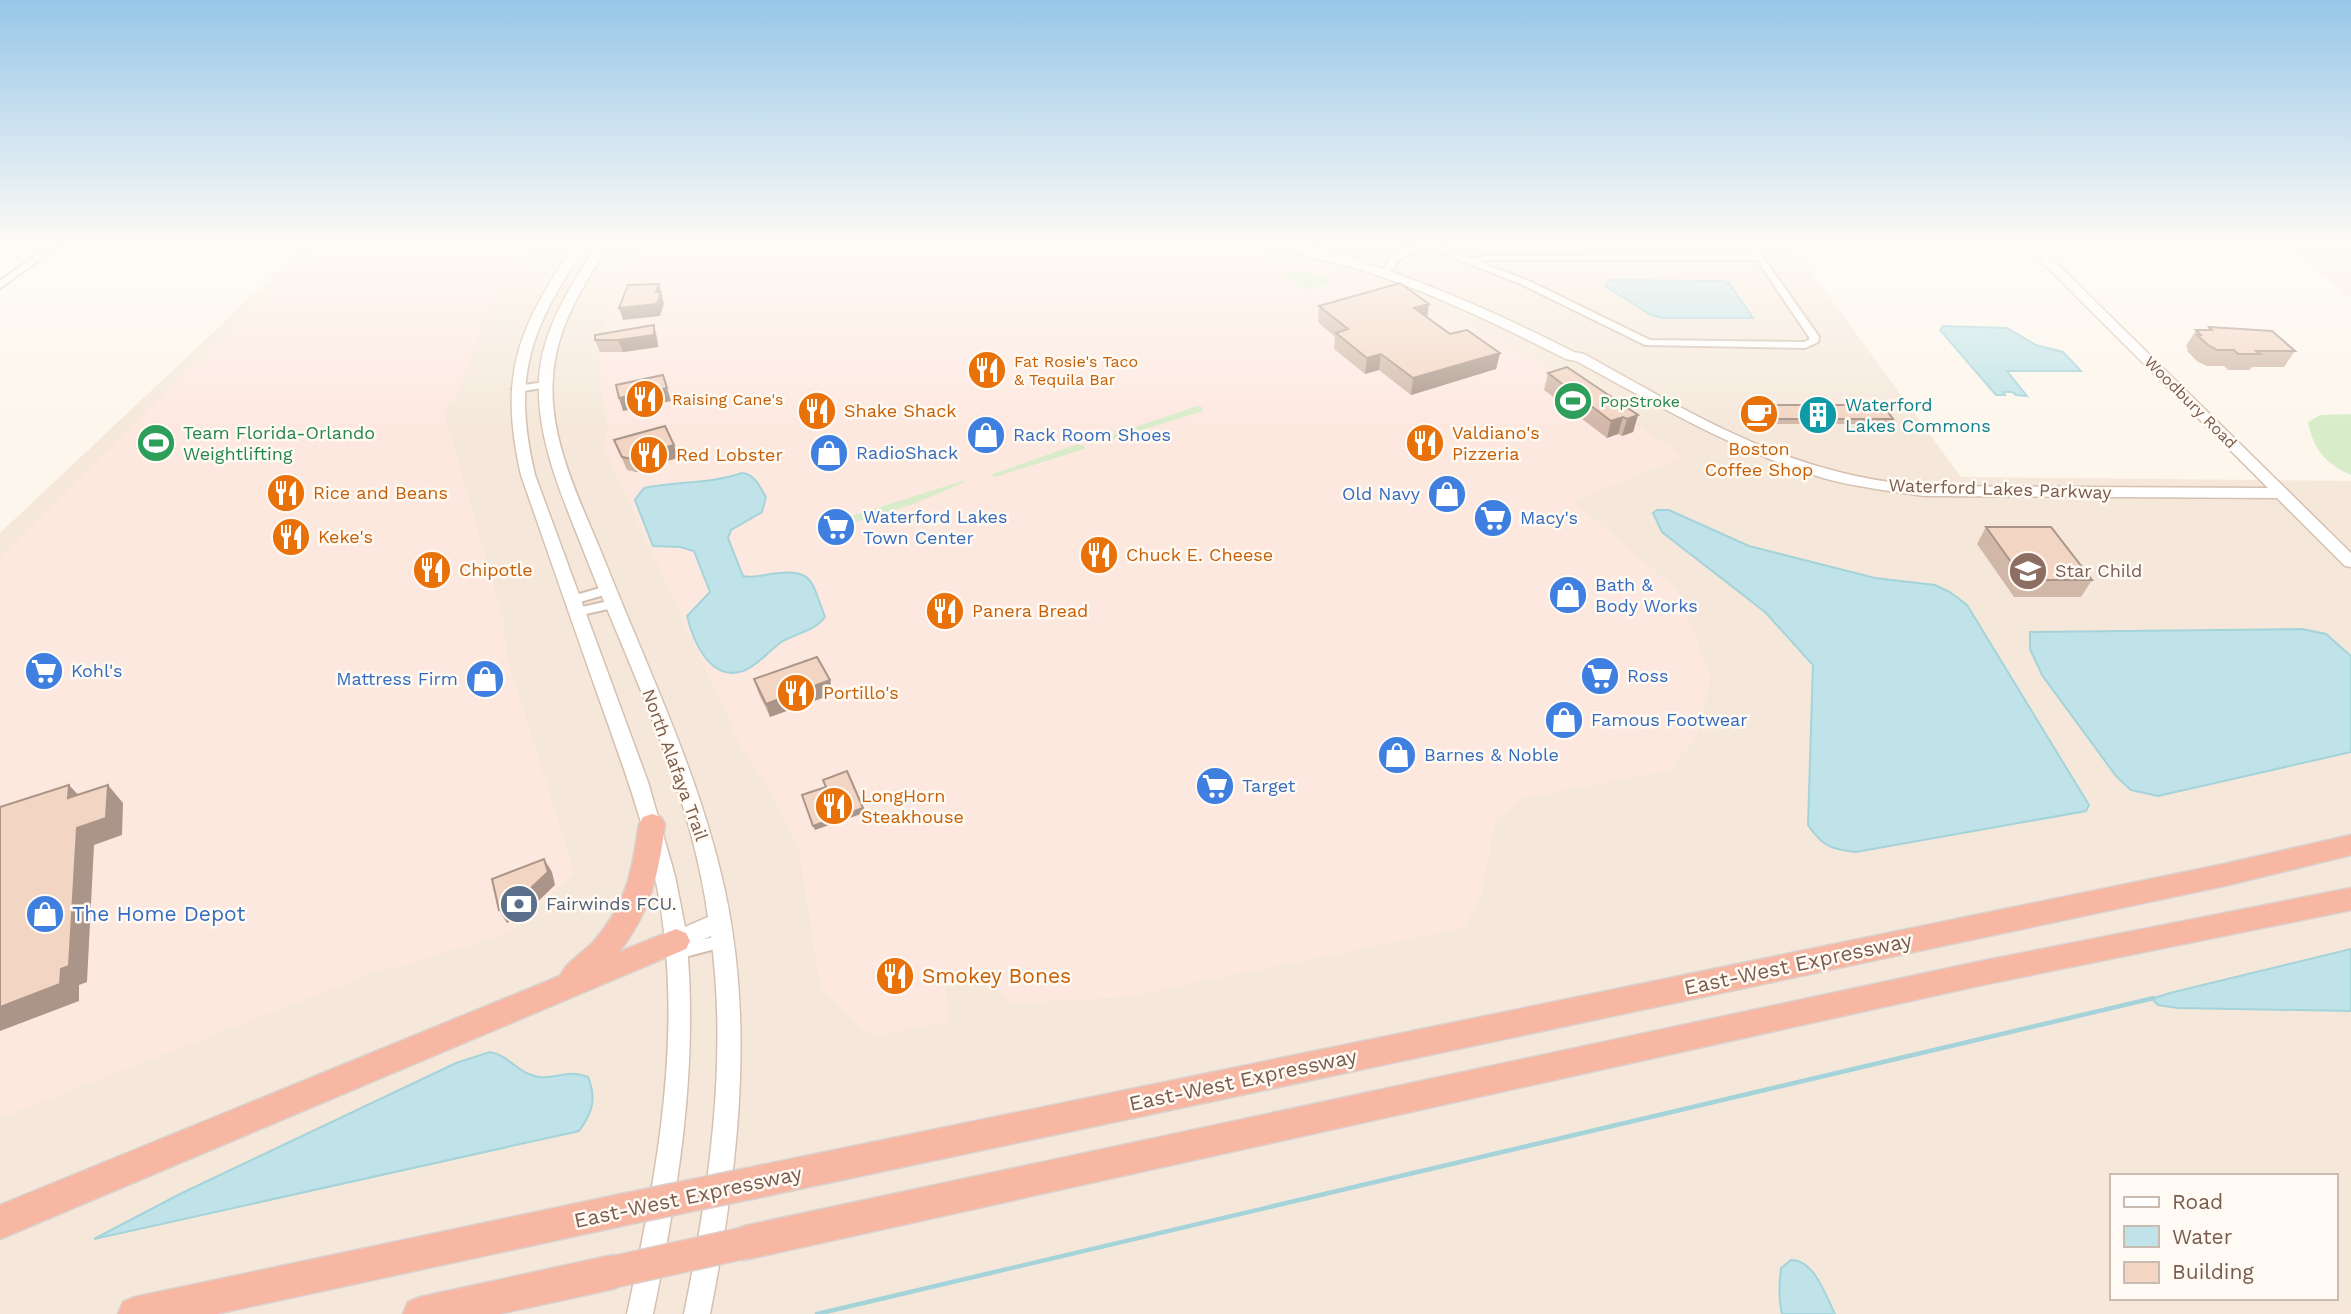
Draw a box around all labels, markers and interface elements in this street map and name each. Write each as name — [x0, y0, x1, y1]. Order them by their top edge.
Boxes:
restaurant icon: Fat Rosie's Taco & Tequila Bar — [966, 349, 1008, 391]
place label: Fat Rosie's Taco & Tequila Bar — [1014, 352, 1138, 389]
street label: Woodbury Road — [2140, 352, 2241, 453]
restaurant icon: Raising Cane's — [624, 378, 666, 420]
sports icon: PopStroke — [1552, 380, 1594, 422]
place label: Raising Cane's — [672, 390, 783, 409]
restaurant icon: Shake Shack — [796, 390, 838, 432]
place label: PopStroke — [1600, 392, 1680, 411]
cafe icon: Boston Coffee Shop — [1738, 393, 1780, 435]
building icon: Waterford Lakes Commons — [1797, 394, 1839, 436]
place label: Waterford Lakes Commons — [1845, 394, 1991, 436]
place label: Shake Shack — [844, 400, 956, 421]
shop icon: Rack Room Shoes — [965, 414, 1007, 456]
sports icon: Team Florida-Orlando Weightlifting — [135, 422, 177, 464]
place label: Team Florida-Orlando Weightlifting — [183, 422, 375, 464]
restaurant icon: Valdiano's Pizzeria — [1404, 422, 1446, 464]
place label: Valdiano's Pizzeria — [1452, 422, 1540, 464]
place label: Rack Room Shoes — [1013, 424, 1171, 445]
shop icon: RadioShack — [808, 432, 850, 474]
restaurant icon: Red Lobster — [628, 434, 670, 476]
place label: Boston Coffee Shop — [1705, 438, 1813, 480]
place label: RadioShack — [856, 442, 958, 463]
place label: Red Lobster — [676, 444, 783, 465]
restaurant icon: Rice and Beans — [265, 472, 307, 514]
shop icon: Old Navy — [1426, 473, 1468, 515]
street label: Waterford Lakes Parkway — [1888, 474, 2113, 503]
place label: Rice and Beans — [313, 482, 448, 503]
place label: Old Navy — [1342, 483, 1421, 504]
supermarket icon: Macy's — [1472, 497, 1514, 539]
supermarket icon: Waterford Lakes Town Center — [815, 506, 857, 548]
place label: Waterford Lakes Town Center — [863, 506, 1008, 548]
place label: Macy's — [1520, 507, 1578, 528]
restaurant icon: Keke's — [270, 516, 312, 558]
place label: Keke's — [318, 526, 373, 547]
restaurant icon: Chuck E. Cheese — [1078, 534, 1120, 576]
place label: Chuck E. Cheese — [1126, 544, 1273, 565]
restaurant icon: Chipotle — [411, 549, 453, 591]
school or university icon: Star Child — [2007, 550, 2049, 592]
place label: Chipotle — [459, 559, 533, 580]
place label: Star Child — [2055, 560, 2142, 581]
shop icon: Bath & Body Works — [1547, 574, 1589, 616]
place label: Bath & Body Works — [1595, 574, 1698, 616]
restaurant icon: Panera Bread — [924, 590, 966, 632]
place label: Panera Bread — [972, 600, 1088, 621]
supermarket icon: Kohl's — [23, 650, 65, 692]
supermarket icon: Ross — [1579, 655, 1621, 697]
shop icon: Mattress Firm — [464, 658, 506, 700]
place label: Kohl's — [71, 660, 123, 681]
place label: Ross — [1627, 665, 1668, 686]
place label: Mattress Firm — [336, 668, 458, 689]
restaurant icon: Portillo's — [775, 672, 817, 714]
place label: Portillo's — [823, 682, 899, 703]
street label: North Alafaya Trail — [638, 686, 713, 844]
shop icon: Famous Footwear — [1543, 699, 1585, 741]
place label: Famous Footwear — [1591, 709, 1748, 730]
shop icon: Barnes & Noble — [1376, 734, 1418, 776]
place label: Barnes & Noble — [1424, 744, 1559, 765]
supermarket icon: Target — [1194, 765, 1236, 807]
place label: Target — [1242, 775, 1296, 796]
restaurant icon: LongHorn Steakhouse — [813, 785, 855, 827]
place label: LongHorn Steakhouse — [861, 785, 964, 827]
bank icon: Fairwinds FCU. — [498, 883, 540, 925]
shop icon: The Home Depot — [24, 893, 66, 935]
place label: Fairwinds FCU. — [546, 893, 677, 914]
place label: The Home Depot — [72, 901, 246, 926]
street label: East-West Expressway — [1682, 927, 1914, 1000]
restaurant icon: Smokey Bones — [874, 955, 916, 997]
place label: Smokey Bones — [922, 963, 1071, 988]
street label: East-West Expressway — [1127, 1043, 1359, 1116]
street label: East-West Expressway — [572, 1160, 804, 1233]
legend — [2110, 1174, 2337, 1300]
text: Road — [2172, 1189, 2223, 1214]
text: Water — [2172, 1224, 2233, 1249]
text: Building — [2172, 1259, 2254, 1284]

